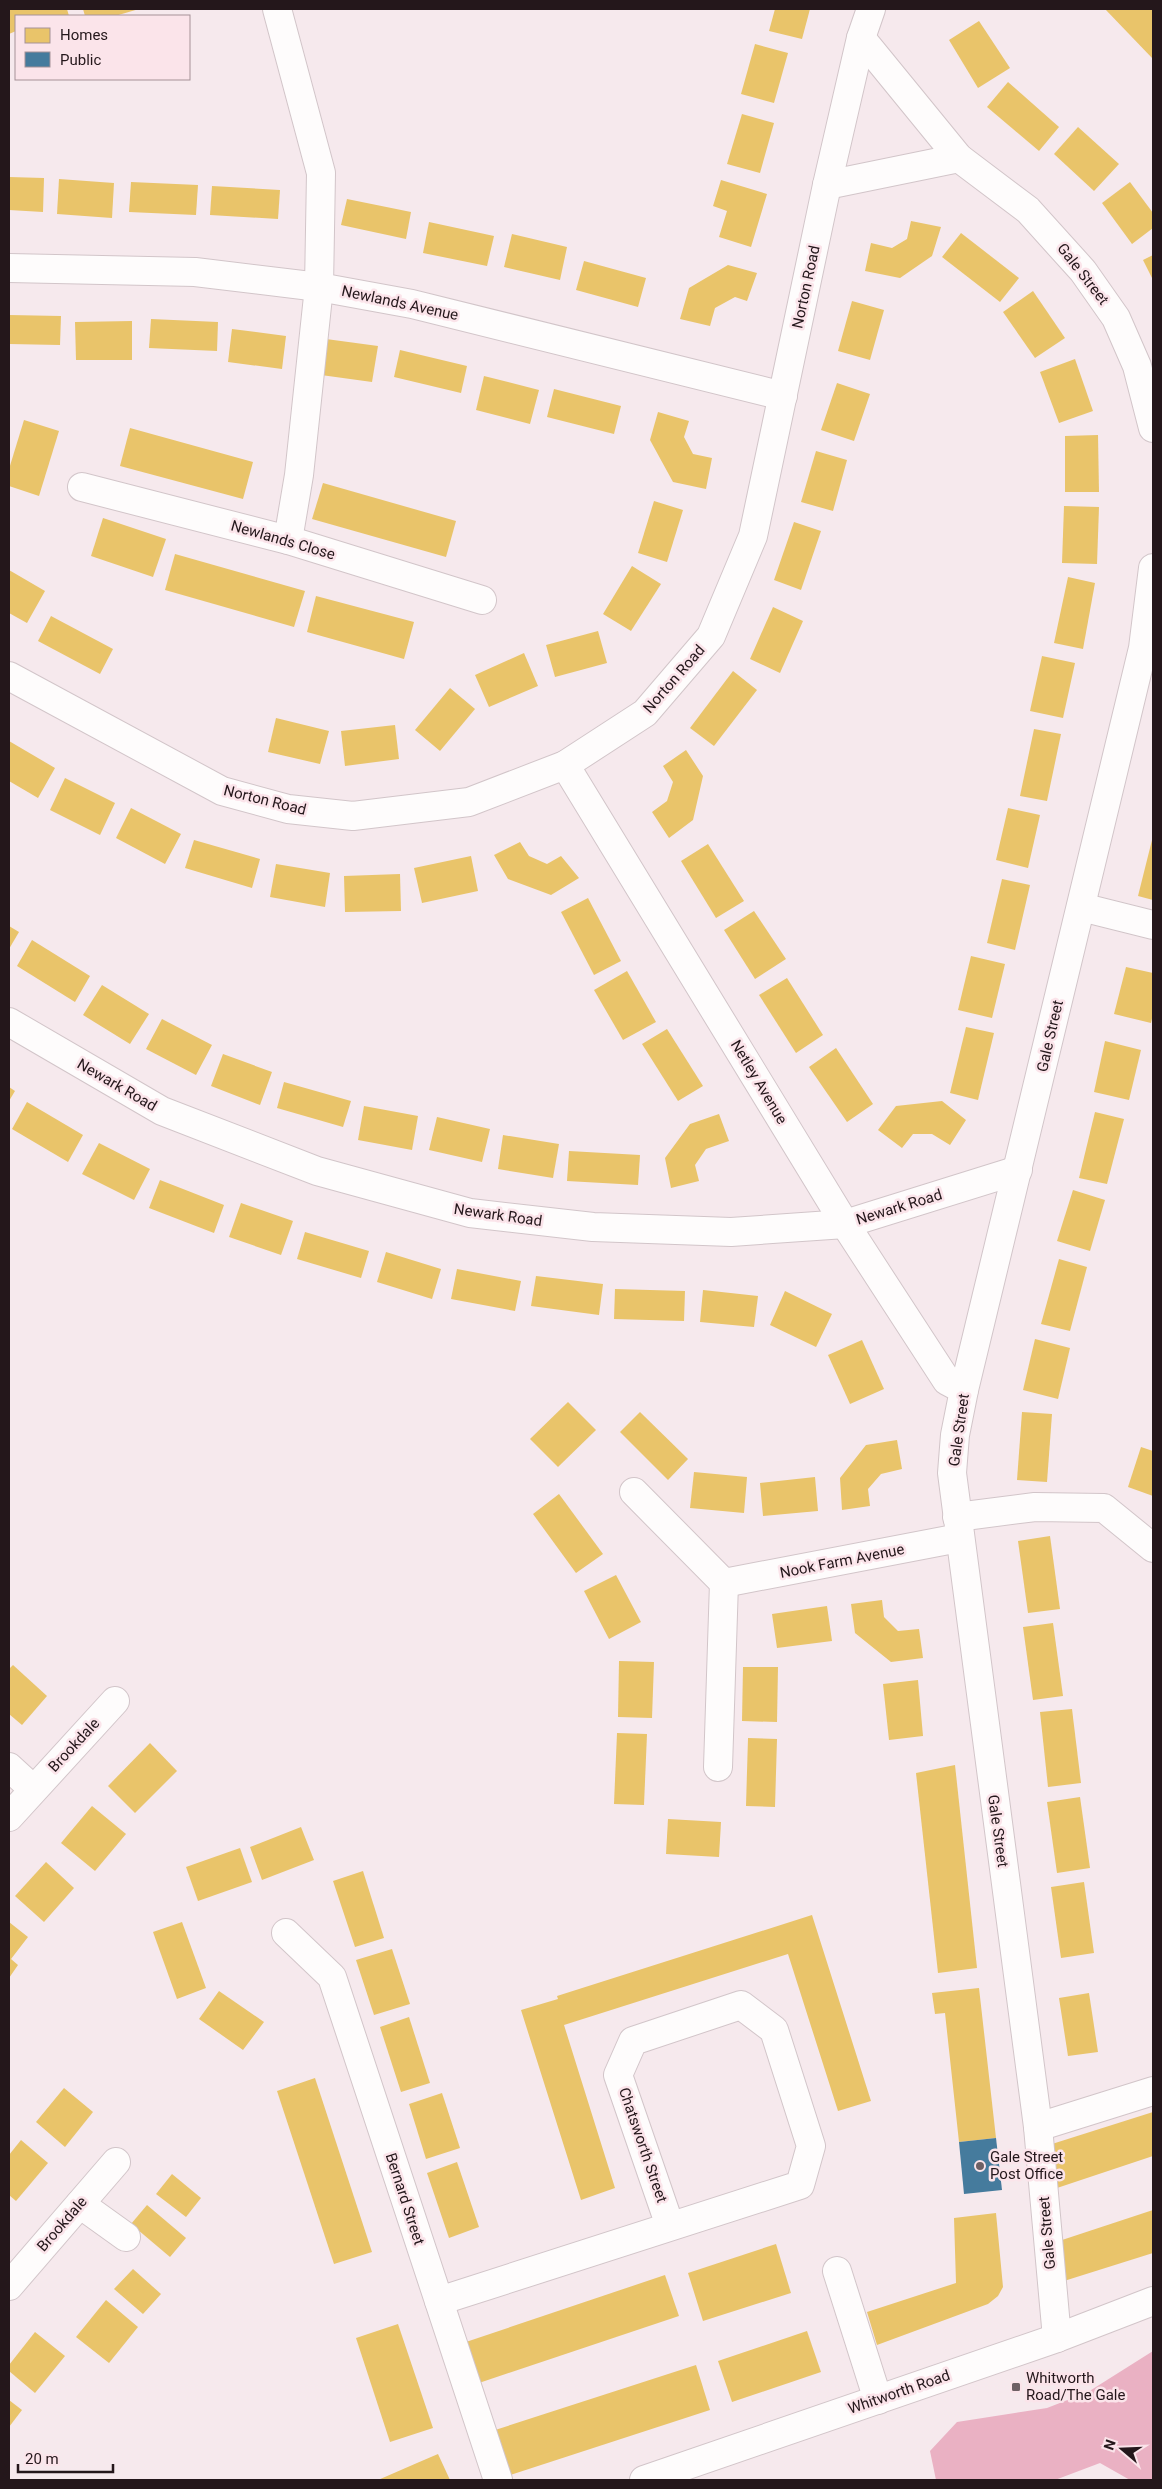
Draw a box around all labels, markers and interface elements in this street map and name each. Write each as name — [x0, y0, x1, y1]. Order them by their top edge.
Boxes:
legend — [15, 15, 190, 80]
text: Homes — [60, 26, 108, 44]
text: Public — [60, 51, 101, 69]
street label: Gale Street — [1053, 240, 1113, 308]
street label: Norton Road — [788, 244, 824, 330]
street label: Newlands Avenue — [340, 282, 460, 324]
street label: Newlands Close — [229, 517, 337, 563]
street label: Norton Road — [640, 641, 708, 717]
street label: Norton Road — [222, 781, 308, 819]
street label: Gale Street — [1033, 998, 1067, 1074]
street label: Netley Avenue — [727, 1037, 791, 1127]
street label: Newark Road — [74, 1055, 160, 1115]
street label: Newark Road — [854, 1185, 944, 1229]
street label: Newark Road — [453, 1200, 543, 1230]
street label: Gale Street — [945, 1392, 973, 1468]
street label: Nook Farm Avenue — [778, 1540, 906, 1582]
street label: Brookdale — [45, 1714, 103, 1776]
street label: Gale Street — [984, 1793, 1012, 1869]
street label: Chatsworth Street — [615, 2085, 671, 2205]
place label: Gale Street Post Office — [990, 2148, 1063, 2183]
street label: Bernard Street — [382, 2151, 428, 2247]
marker: Gale Street Post Office — [974, 2160, 986, 2172]
street label: Brookdale — [33, 2193, 91, 2255]
street label: Gale Street — [1035, 2196, 1059, 2270]
street label: Whitworth Road — [846, 2366, 952, 2418]
place label: Whitworth Road/The Gale — [1026, 2369, 1126, 2404]
marker: Whitworth Road/The Gale — [1010, 2381, 1022, 2393]
north arrow — [1097, 2424, 1147, 2474]
text: N — [1101, 2437, 1119, 2452]
scale bar — [18, 2442, 112, 2474]
text: 20 m — [25, 2450, 59, 2468]

